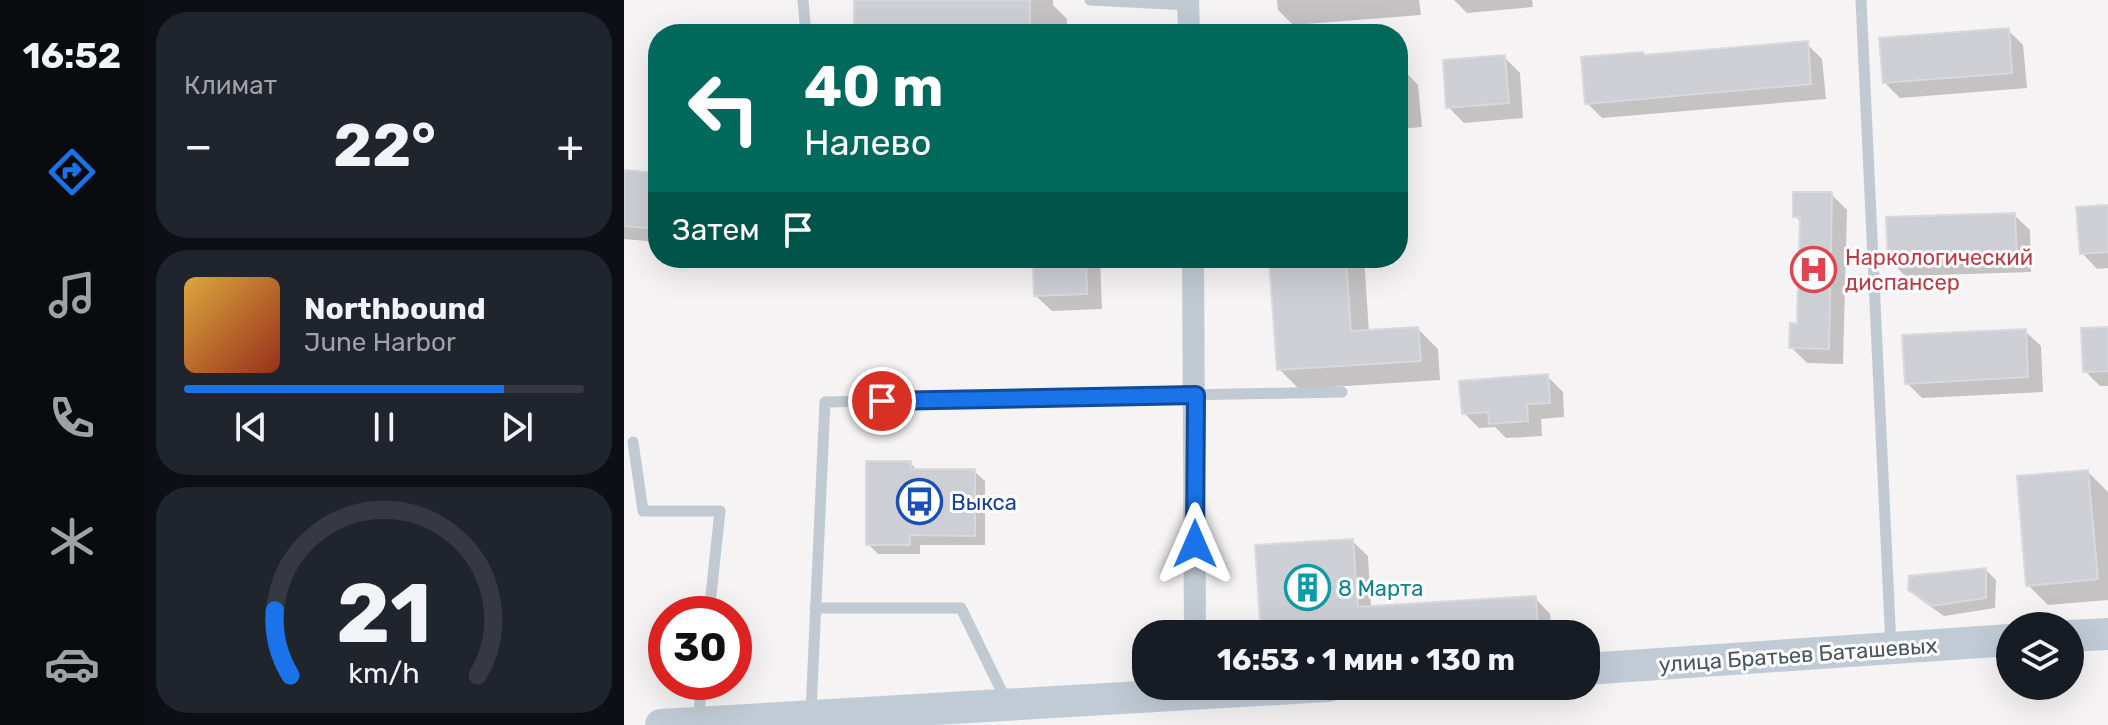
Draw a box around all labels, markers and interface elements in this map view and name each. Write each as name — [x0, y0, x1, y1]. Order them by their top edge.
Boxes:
text: 16:52 — [23, 34, 121, 77]
text: 40 m — [804, 54, 944, 120]
icon: left — [672, 56, 776, 160]
text: Климат — [184, 70, 277, 101]
text: 22° — [333, 110, 436, 181]
text: − — [184, 120, 213, 172]
text: + — [557, 120, 584, 172]
text: Налево — [804, 121, 931, 164]
icon: directions — [44, 144, 100, 200]
icon: arrive — [776, 208, 820, 252]
text: Затем — [672, 212, 760, 248]
place label: Наркологический диспансер — [1845, 244, 2033, 296]
hospital icon: Наркологический диспансер — [1790, 246, 1838, 294]
icon: music — [44, 267, 100, 323]
text: Northbound — [304, 291, 486, 327]
text: June Harbor — [304, 327, 456, 358]
pin — [848, 367, 916, 435]
icon: arrive — [860, 379, 904, 423]
icon: phone — [44, 390, 100, 446]
icon: previous — [229, 405, 273, 449]
icon: pause — [362, 405, 406, 449]
icon: next — [495, 405, 539, 449]
bus stop icon: Выкса — [896, 478, 944, 526]
place label: Выкса — [951, 489, 1017, 516]
position arrow — [1153, 502, 1237, 586]
icon: climate — [44, 513, 100, 569]
text: 21 — [336, 564, 432, 663]
building icon: 8 Марта — [1283, 564, 1331, 612]
place label: 8 Марта — [1338, 575, 1424, 602]
speed limit sign: 30 — [648, 596, 752, 700]
map controls — [1996, 612, 2084, 700]
button: layers — [1996, 612, 2084, 700]
street label: улица Братьев Баташевых — [1658, 632, 1938, 678]
icon: car — [44, 636, 100, 692]
text: 16:53 · 1 мин · 130 m — [1217, 642, 1515, 678]
text: km/h — [348, 656, 420, 690]

